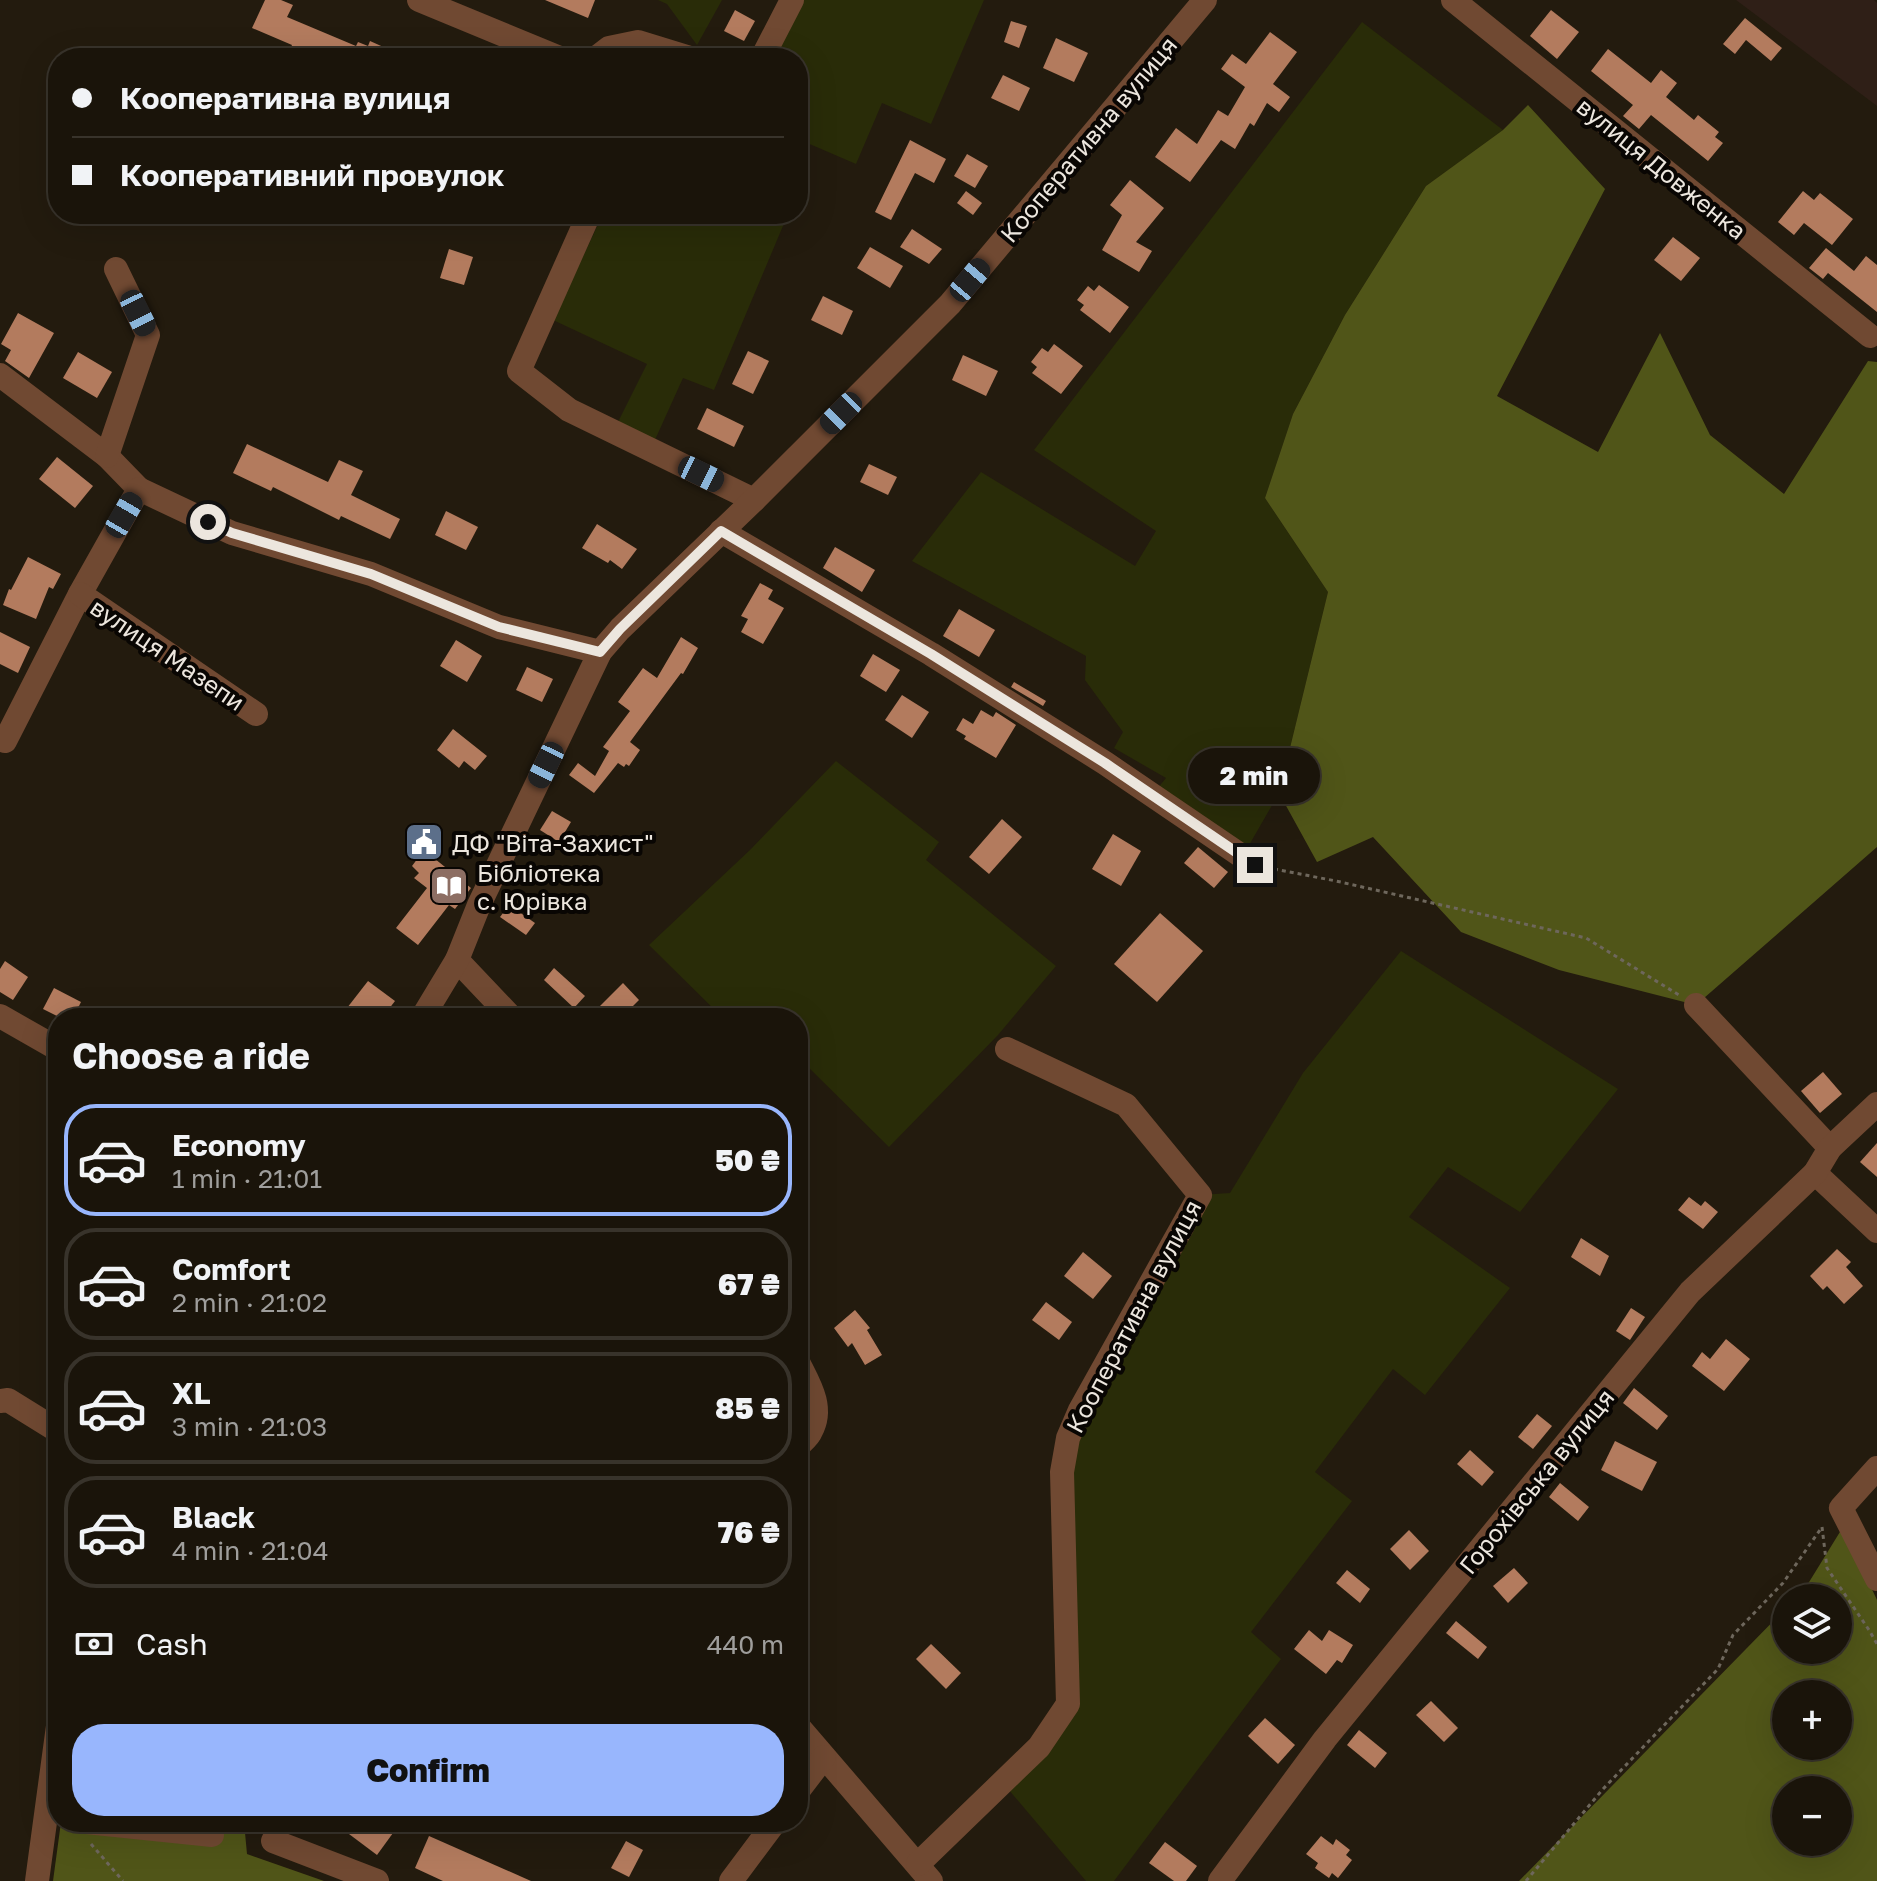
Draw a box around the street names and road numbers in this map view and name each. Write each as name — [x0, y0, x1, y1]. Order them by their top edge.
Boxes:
street label: Кооперативна вулиця — [994, 30, 1182, 248]
street label: вулиця Довженка — [1572, 91, 1752, 245]
street label: вулиця Мазепи — [86, 592, 250, 716]
street label: Кооперативна вулиця — [1059, 1195, 1207, 1437]
street label: Горохівська вулиця — [1453, 1383, 1619, 1579]

